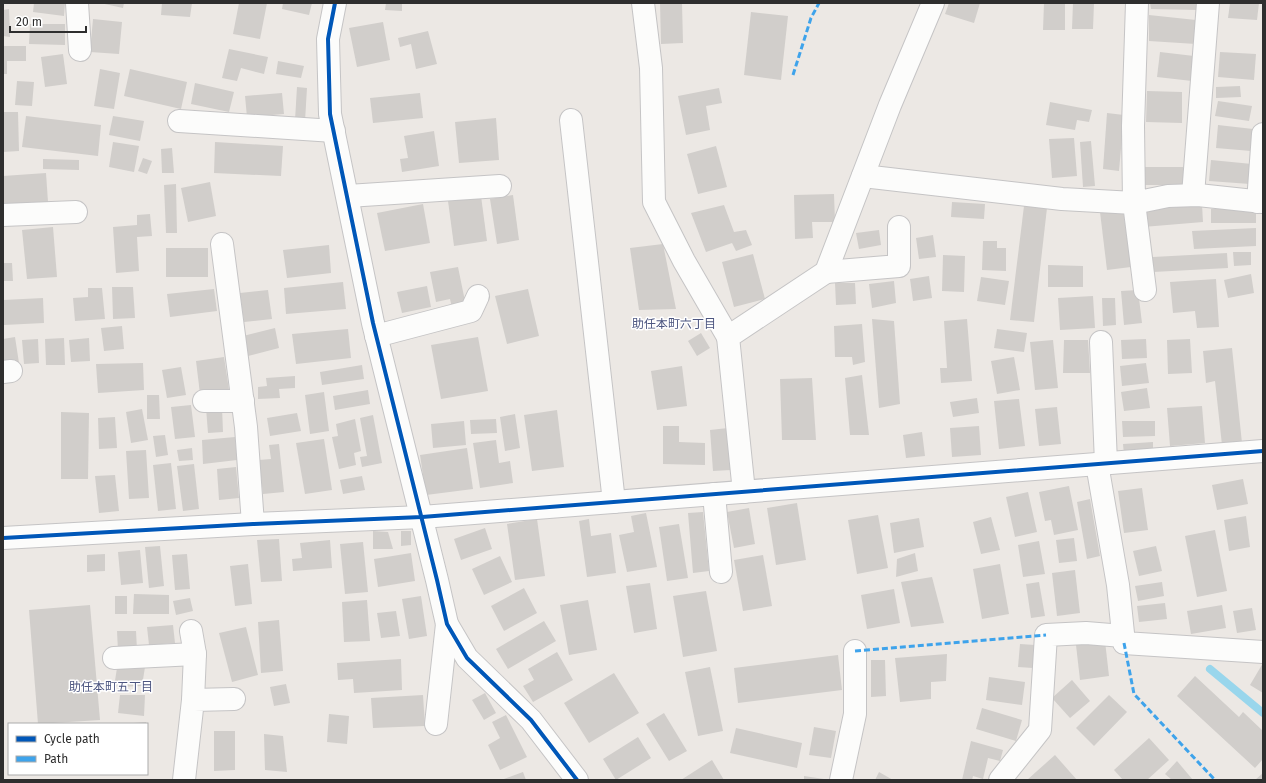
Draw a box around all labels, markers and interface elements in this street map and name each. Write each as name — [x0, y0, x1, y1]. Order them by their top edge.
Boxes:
scale bar — [10, 8, 86, 34]
text: 20 m — [16, 15, 42, 29]
district label: 助任本町六丁目 — [632, 317, 716, 331]
district label: 助任本町五丁目 — [69, 680, 153, 694]
legend — [8, 723, 148, 775]
text: Cycle path — [44, 732, 100, 746]
text: Path — [44, 752, 68, 766]

